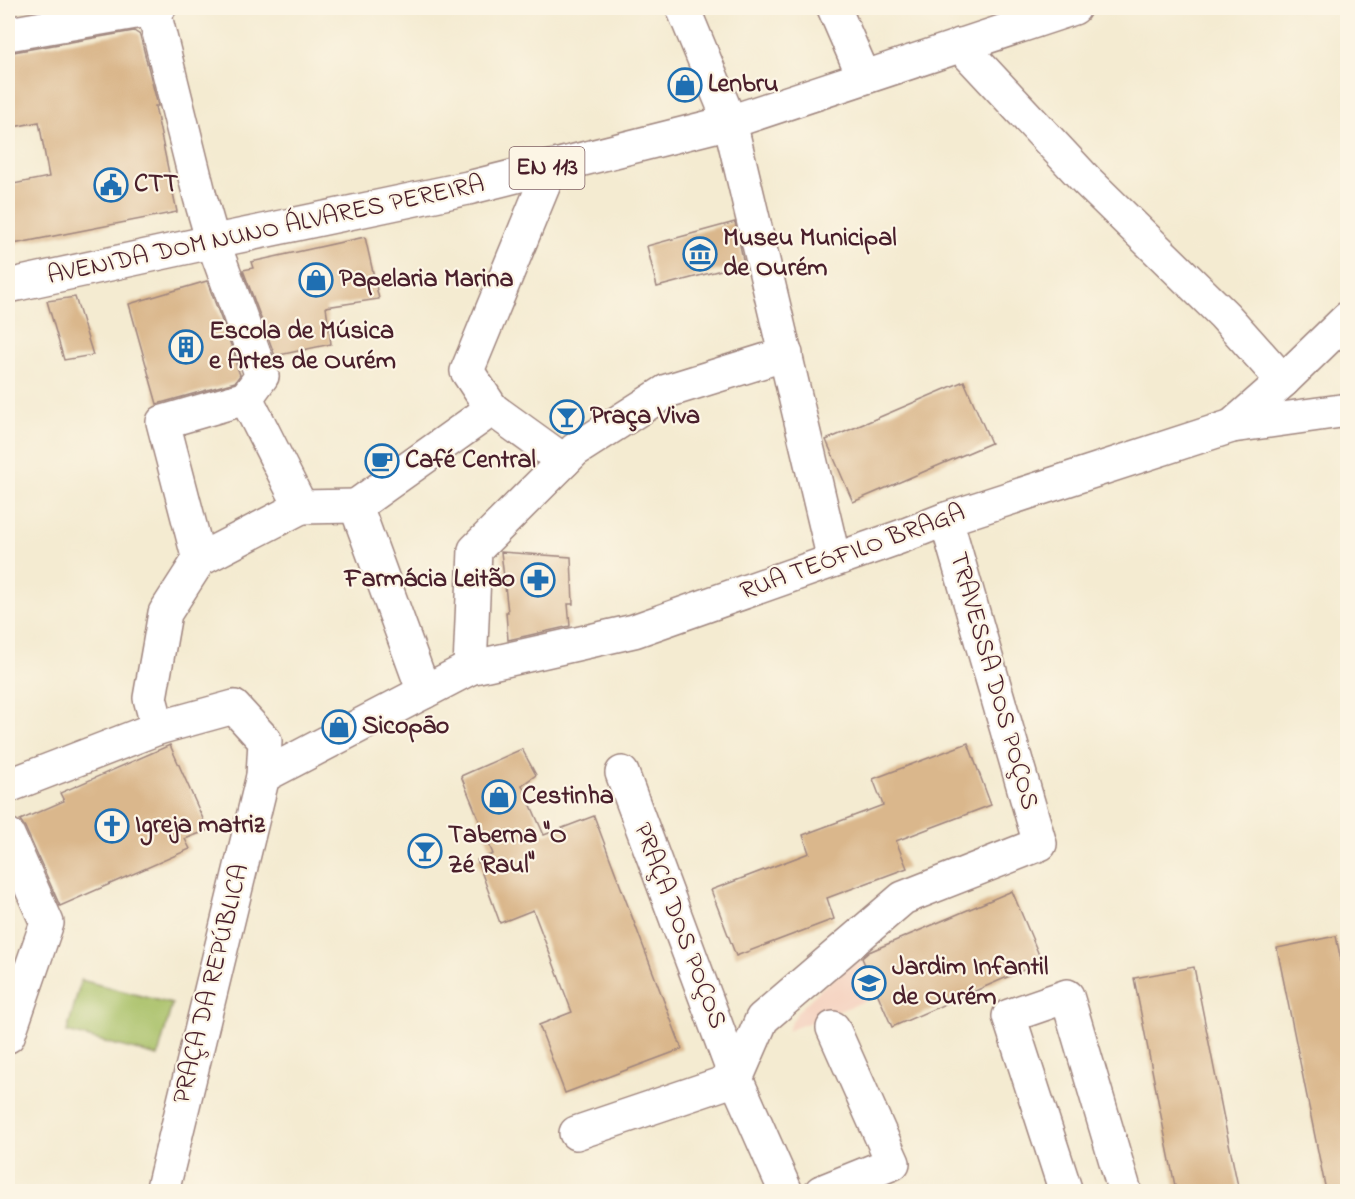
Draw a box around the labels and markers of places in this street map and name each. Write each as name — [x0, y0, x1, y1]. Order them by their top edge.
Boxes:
place label: Lenbru — [708, 66, 779, 104]
shop icon: Lenbru — [667, 67, 703, 103]
place label: CTT — [134, 166, 178, 204]
public building icon: CTT — [93, 167, 129, 203]
place label: Museu Municipal de Ourém — [723, 220, 897, 288]
museum icon: Museu Municipal de Ourém — [682, 236, 718, 272]
place label: Papelaria Marina — [339, 261, 513, 299]
shop icon: Papelaria Marina — [298, 262, 334, 298]
place label: Escola de Música e Artes de Ourém — [209, 313, 396, 381]
building icon: Escola de Música e Artes de Ourém — [168, 329, 204, 365]
place label: Praça Viva — [590, 398, 700, 436]
bar icon: Praça Viva — [549, 399, 585, 435]
place label: Café Central — [405, 442, 536, 480]
cafe icon: Café Central — [364, 443, 400, 479]
place label: Farmácia Leitão — [343, 561, 515, 599]
pharmacy icon: Farmácia Leitão — [520, 562, 556, 598]
place label: Sicopāo — [362, 708, 449, 746]
shop icon: Sicopāo — [321, 709, 357, 745]
place label: Cestinha — [522, 778, 614, 816]
shop icon: Cestinha — [481, 779, 517, 815]
place label: Igreja matriz — [135, 807, 266, 846]
church icon: Igreja matriz — [94, 808, 130, 844]
place label: Taberna "O Zé Raul" — [448, 817, 567, 885]
bar icon: Taberna "O Zé Raul" — [407, 833, 443, 869]
place label: Jardim Infantil de Ourém — [892, 949, 1048, 1017]
school or university icon: Jardim Infantil de Ourém — [851, 965, 887, 1001]

